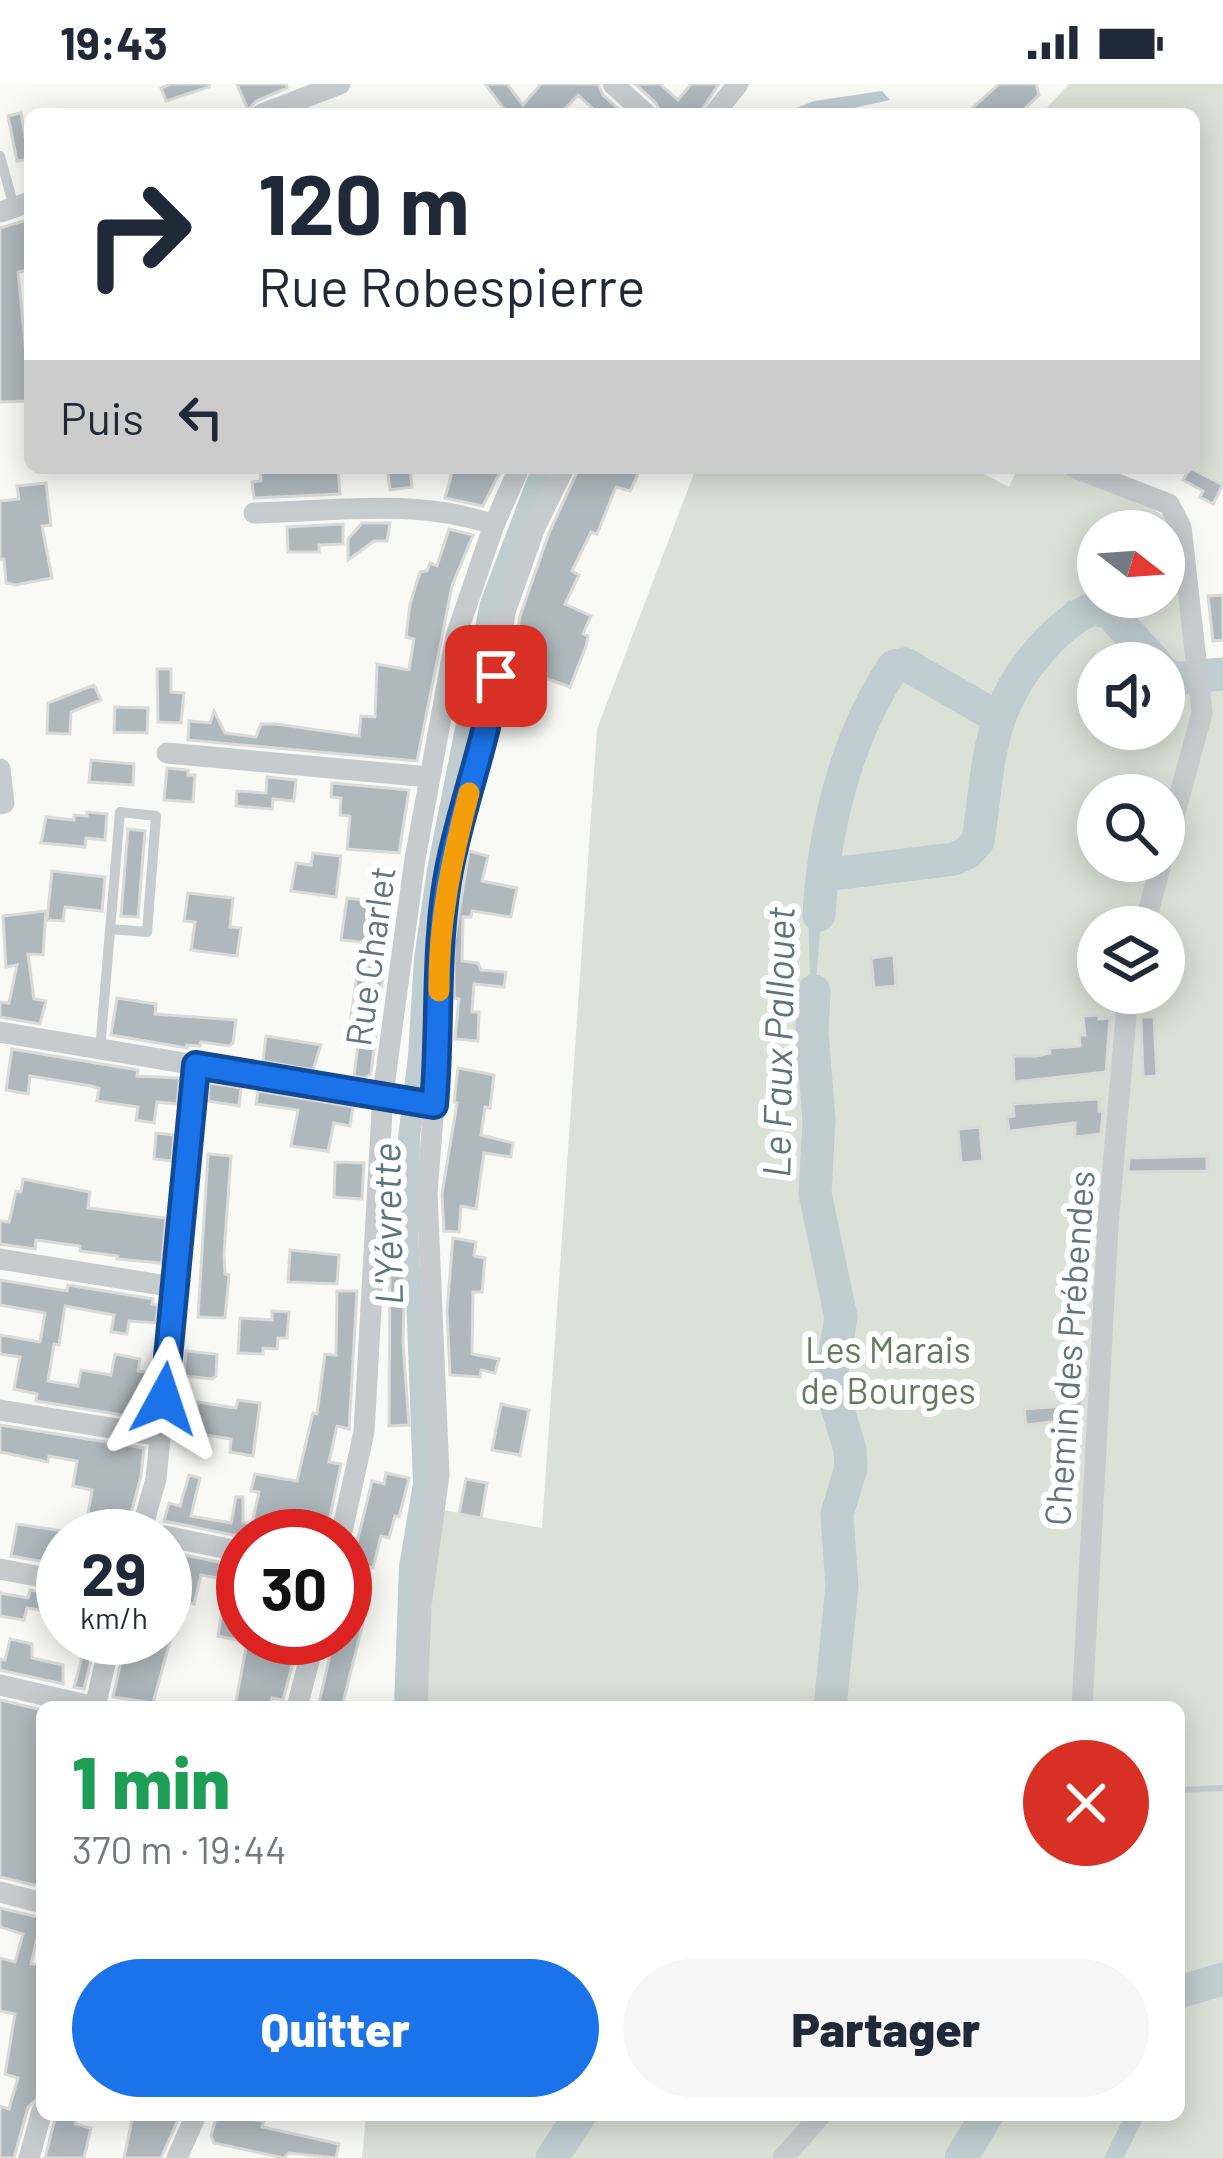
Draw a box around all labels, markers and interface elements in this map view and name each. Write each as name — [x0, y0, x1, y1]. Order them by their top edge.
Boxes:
text: 19:43 — [60, 15, 168, 69]
text: 120 m — [258, 151, 470, 252]
icon: right — [60, 156, 216, 312]
text: Rue Robespierre — [258, 253, 645, 318]
icon: left — [168, 384, 234, 450]
text: Puis — [60, 390, 144, 444]
north arrow — [1077, 510, 1185, 618]
map controls — [1077, 510, 1185, 1014]
pin — [445, 625, 547, 727]
button: sound — [1077, 642, 1185, 750]
icon: arrive — [463, 643, 529, 709]
button: search — [1077, 774, 1185, 882]
street label: Rue Charlet — [335, 863, 403, 1049]
water label: Le Faux Pallouet — [751, 906, 803, 1178]
button: layers — [1077, 906, 1185, 1014]
water label: L'Yévrette — [361, 1143, 411, 1305]
street label: Chemin des Prébendes — [1034, 1169, 1102, 1527]
park label: Les Marais de Bourges — [800, 1327, 976, 1411]
position arrow — [101, 1336, 227, 1462]
speed limit sign: 30 — [216, 1509, 372, 1665]
text: 29 — [81, 1536, 147, 1608]
text: km/h — [80, 1599, 148, 1635]
text: 1 min — [72, 1737, 230, 1823]
button: close — [1023, 1740, 1149, 1866]
text: 370 m · 19:44 — [72, 1825, 287, 1872]
button: Quitter — [72, 1959, 599, 2097]
button: Partager — [623, 1959, 1149, 2097]

